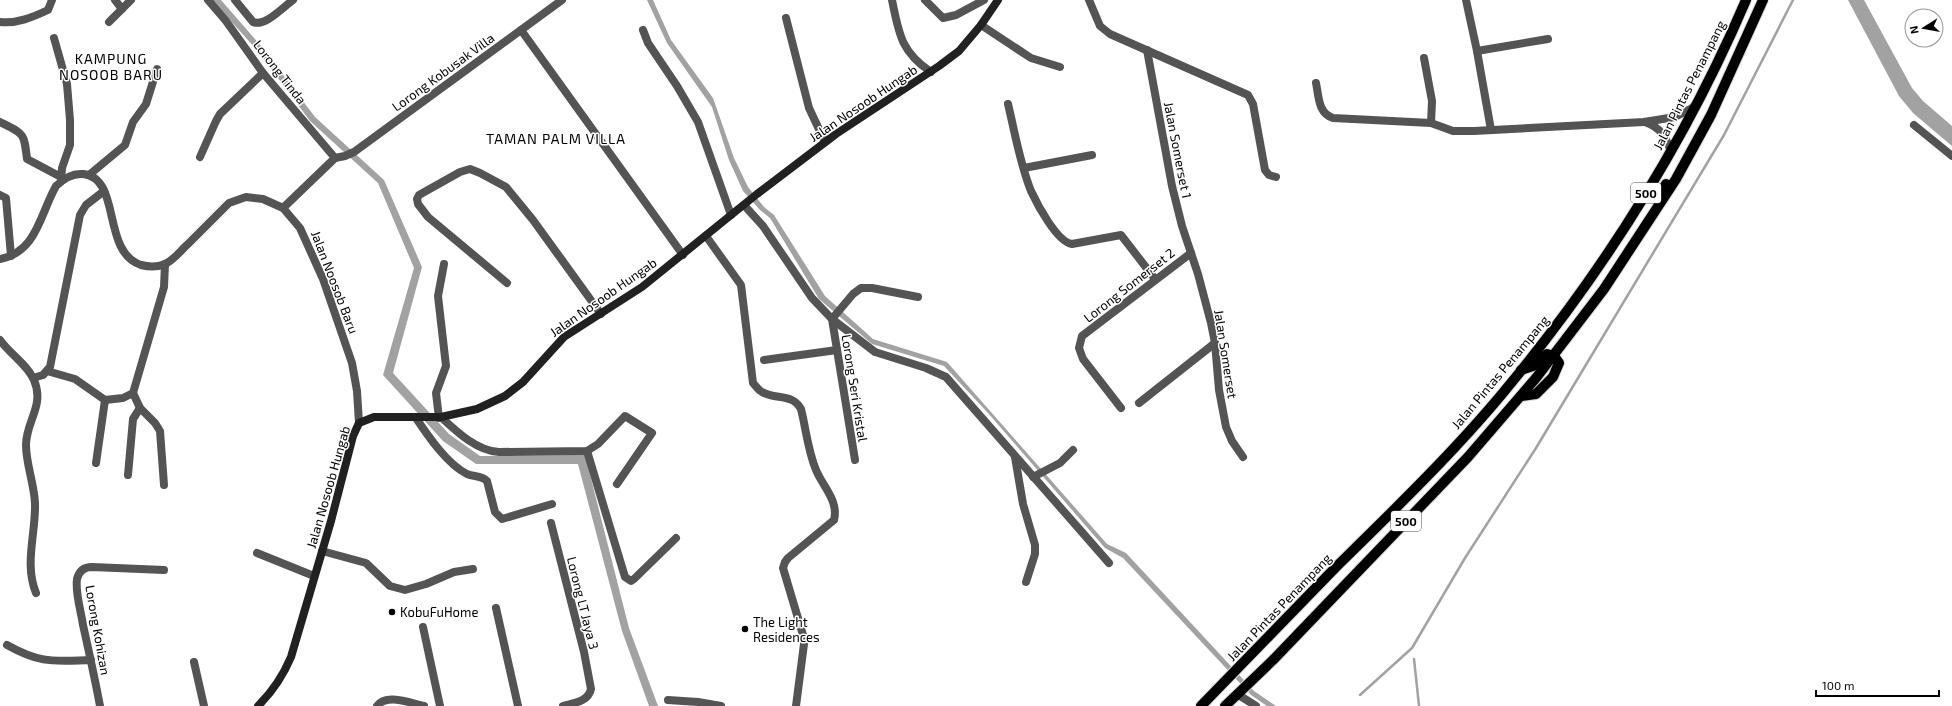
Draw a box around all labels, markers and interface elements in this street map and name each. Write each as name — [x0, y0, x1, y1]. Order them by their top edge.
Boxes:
north arrow — [1904, 8, 1944, 48]
street label: Jalan Pintas Penampang — [1649, 18, 1729, 152]
text: N — [1907, 25, 1921, 35]
street label: Lorong Kobusak Villa — [389, 29, 497, 115]
street label: Lorong Tinda — [250, 37, 310, 107]
district label: KAMPUNG NOSOOB BARU — [59, 50, 163, 83]
street label: Jalan Nosoob Hungab — [806, 61, 920, 145]
street label: Jalan Somerset 1 — [1161, 100, 1195, 200]
district label: TAMAN PALM VILLA — [486, 130, 626, 147]
road number: 500 — [1631, 183, 1661, 203]
street label: Jalan Noosob Baru — [308, 228, 362, 336]
street label: Lorong Somerset 2 — [1080, 244, 1178, 326]
street label: Jalan Nosoob Hungab — [547, 254, 659, 340]
street label: Jalan Somerset — [1211, 308, 1241, 400]
street label: Jalan Pintas Penampang — [1448, 312, 1552, 432]
street label: Lorong Seri Kristal — [839, 333, 871, 443]
street label: Jalan Nosoob Hungab — [303, 424, 353, 550]
road number: 500 — [1391, 511, 1421, 531]
street label: Jalan Pintas Penampang — [1224, 550, 1334, 664]
street label: Lorong LT Jaya 3 — [564, 555, 602, 651]
street label: Lorong Kohizan — [82, 584, 114, 676]
place label: KobuFuHome — [400, 604, 478, 620]
marker: KobuFuHome — [387, 607, 397, 617]
place label: The Light Residences — [753, 614, 820, 645]
marker: The Light Residences — [740, 624, 750, 634]
scale bar — [1816, 672, 1939, 698]
text: 100 m — [1822, 678, 1854, 692]

